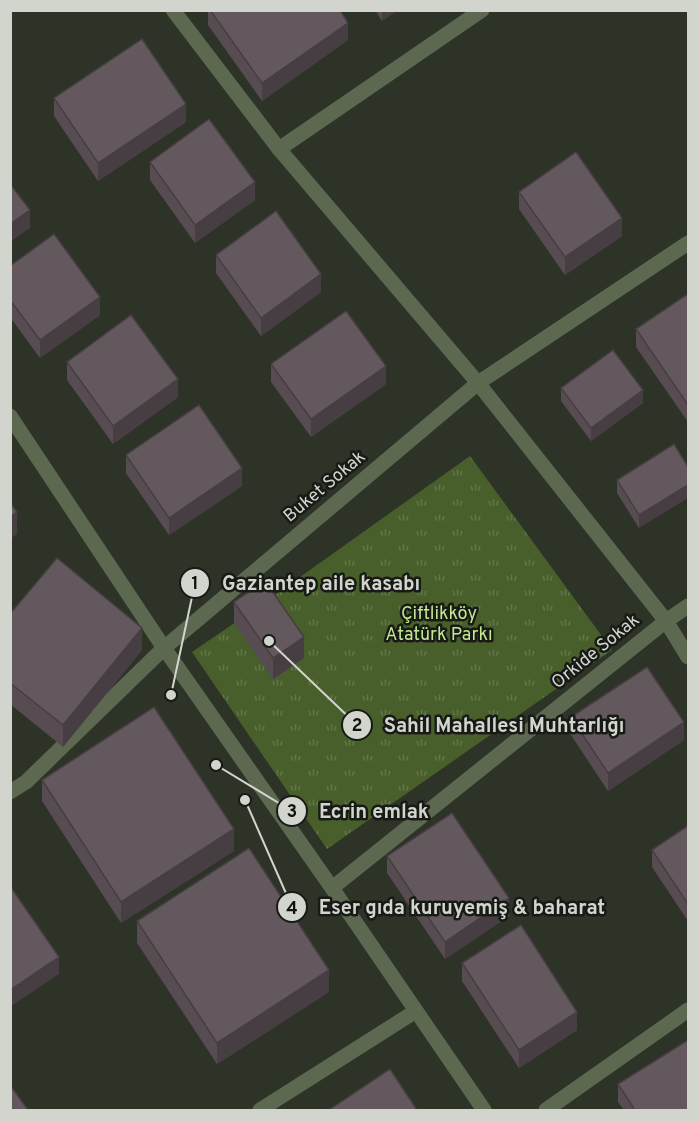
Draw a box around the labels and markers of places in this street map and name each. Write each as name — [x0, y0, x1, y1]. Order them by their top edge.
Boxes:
callout: Gaziantep aile kasabı — [180, 564, 433, 602]
callout: Sahil Mahallesi Muhtarlığı — [342, 706, 636, 744]
callout: Ecrin emlak — [277, 792, 441, 830]
callout: Eser gıda kuruyemiş & baharat — [277, 888, 617, 926]

